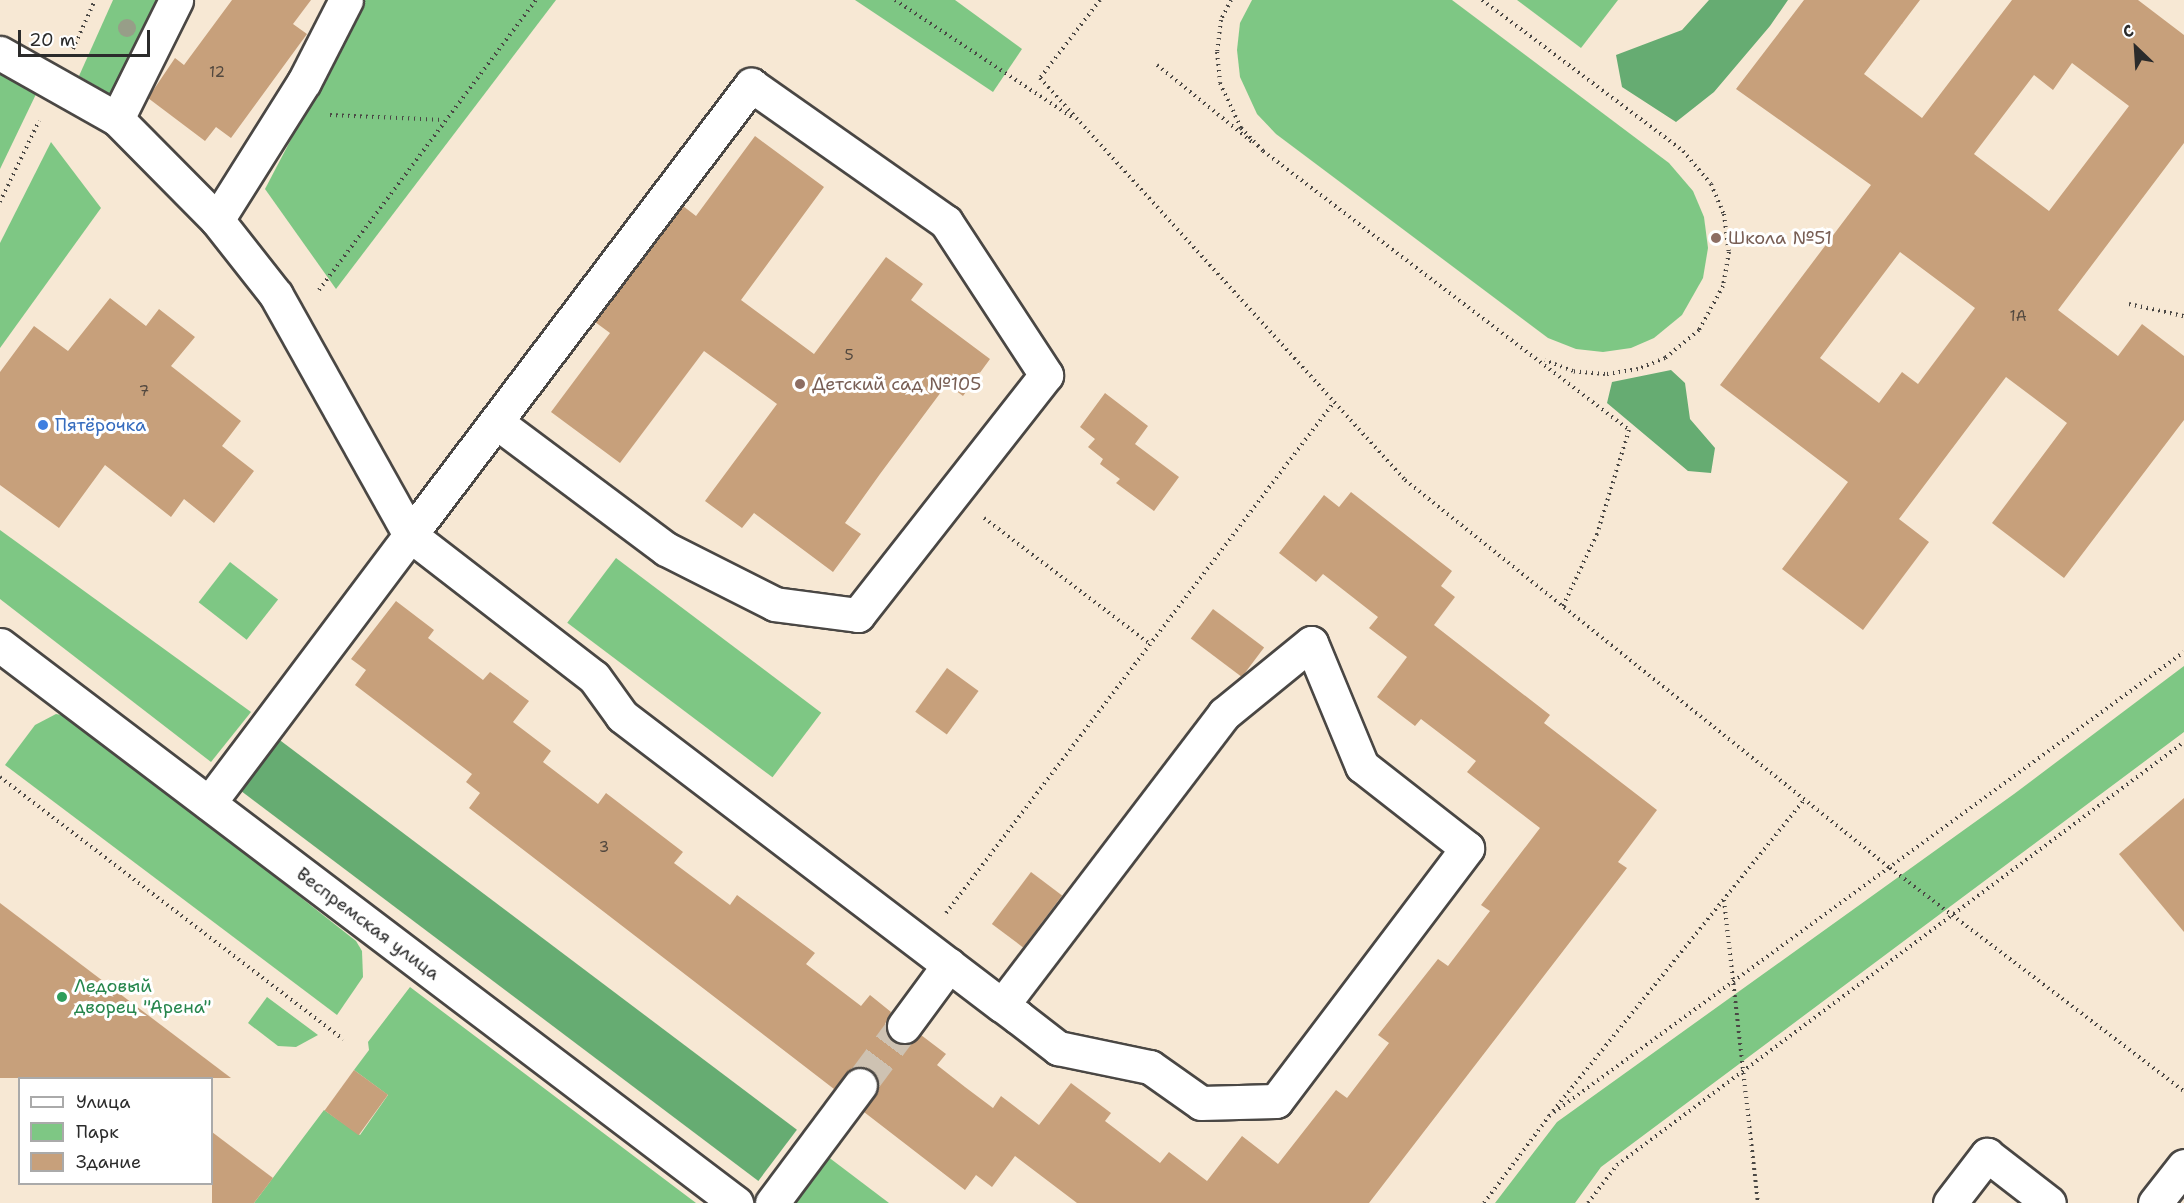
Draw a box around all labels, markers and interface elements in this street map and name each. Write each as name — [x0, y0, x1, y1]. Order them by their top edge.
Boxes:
scale bar — [21, 18, 153, 56]
north arrow — [2106, 18, 2166, 78]
text: С — [2119, 20, 2137, 43]
text: 20 m — [29, 28, 75, 52]
house number: 12 — [209, 64, 225, 82]
place label: Школа №51 — [1728, 227, 1832, 249]
marker: Школа №51 — [1709, 231, 1723, 245]
house number: 1А — [2009, 308, 2027, 326]
house number: 5 — [844, 347, 854, 365]
place label: Детский сад №105 — [812, 373, 981, 395]
marker: Детский сад №105 — [793, 377, 807, 391]
house number: 7 — [139, 383, 149, 401]
place label: Пятёрочка — [55, 414, 146, 436]
marker: Пятёрочка — [36, 418, 50, 432]
house number: 3 — [599, 839, 609, 857]
street label: Веспремская улица — [292, 863, 444, 985]
place label: Ледовый дворец "Арена" — [74, 976, 212, 1018]
marker: Ледовый дворец "Арена" — [55, 990, 69, 1004]
legend — [18, 1077, 213, 1185]
text: Улица — [76, 1090, 130, 1114]
text: Парк — [76, 1120, 119, 1144]
text: Здание — [76, 1150, 141, 1174]

